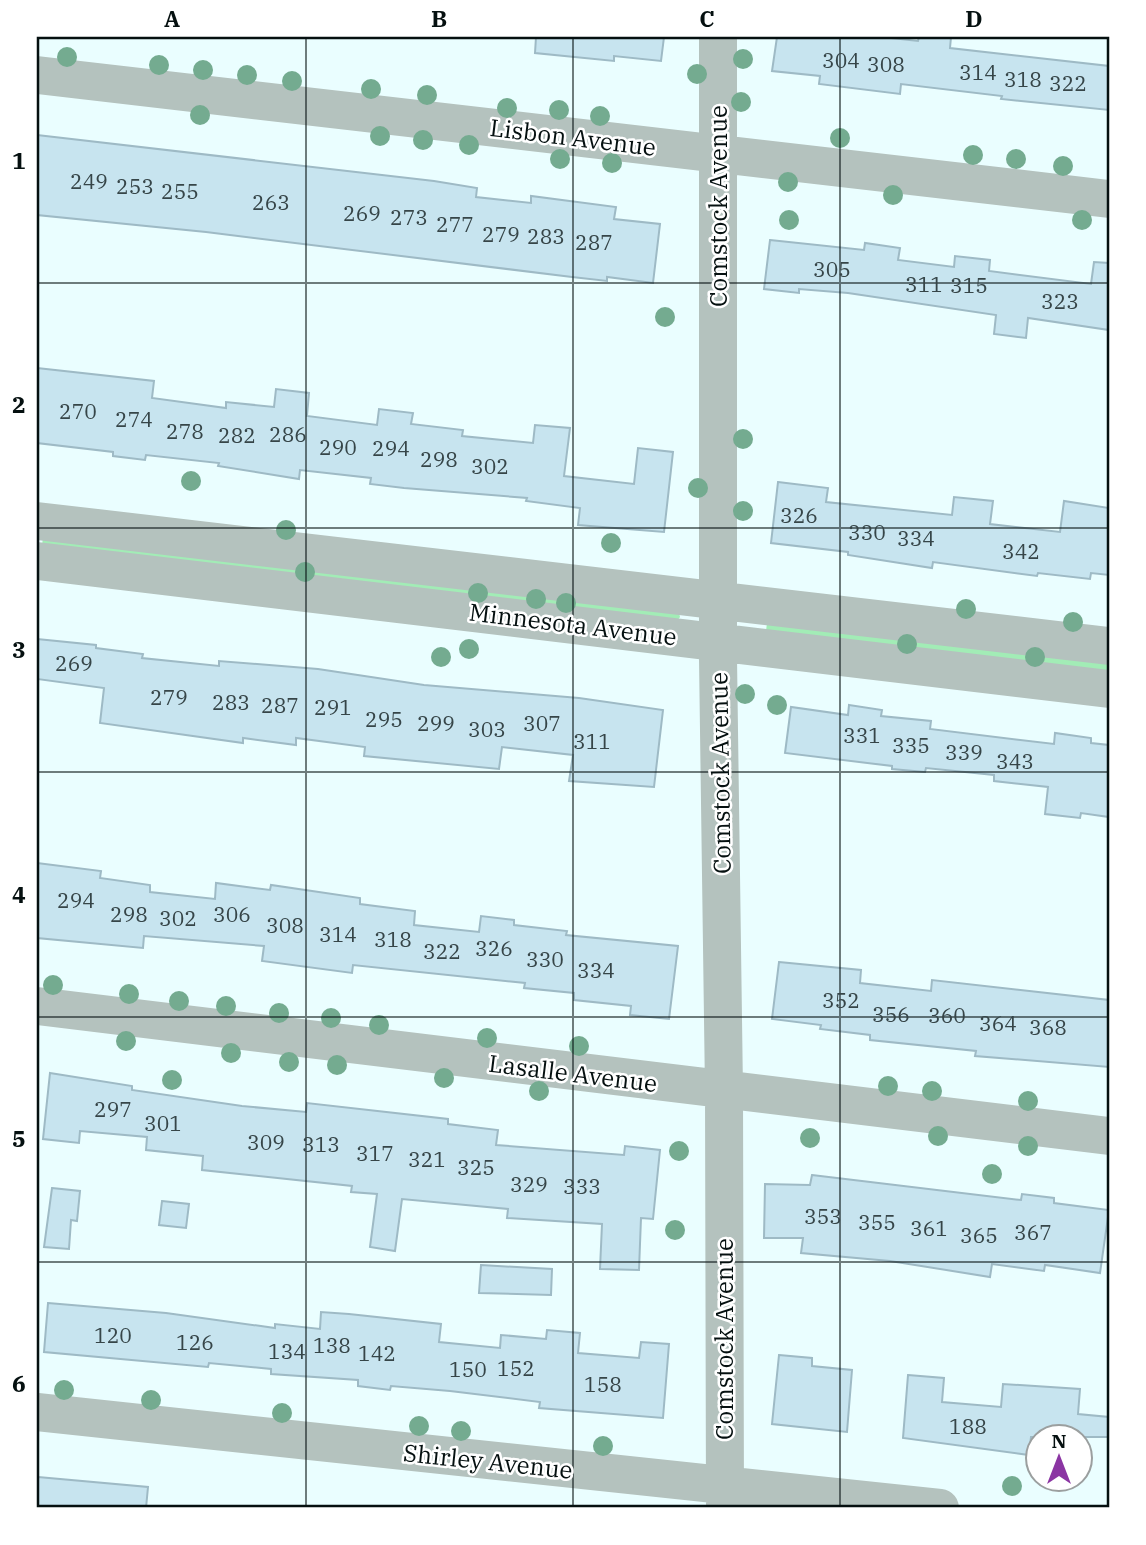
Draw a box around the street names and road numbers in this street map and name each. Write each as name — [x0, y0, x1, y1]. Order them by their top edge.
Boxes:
street label: Comstock Avenue — [702, 105, 734, 307]
street label: Lisbon Avenue — [488, 111, 658, 163]
street label: Minnesota Avenue — [467, 595, 679, 653]
street label: Comstock Avenue — [702, 672, 738, 874]
street label: Lasalle Avenue — [487, 1047, 659, 1099]
street label: Comstock Avenue — [708, 1238, 740, 1440]
street label: Shirley Avenue — [402, 1436, 574, 1486]

